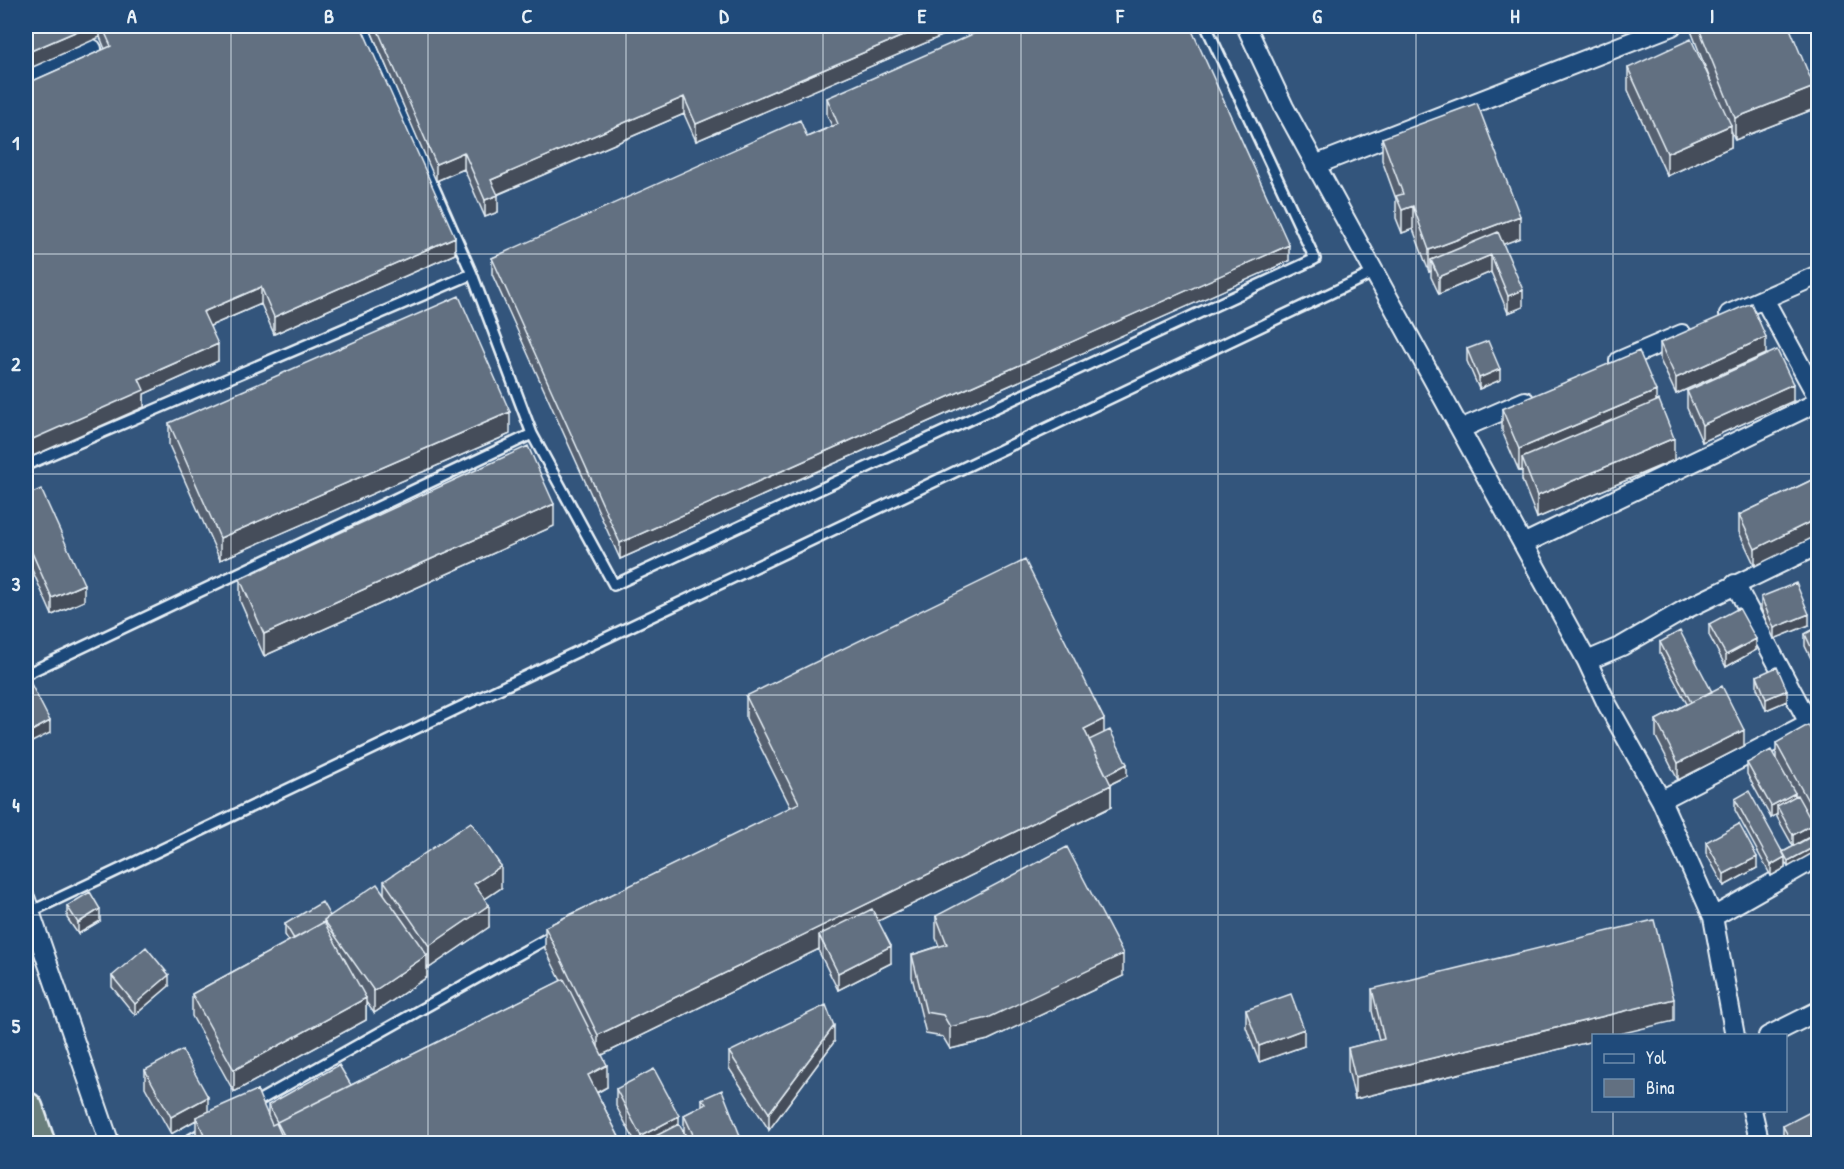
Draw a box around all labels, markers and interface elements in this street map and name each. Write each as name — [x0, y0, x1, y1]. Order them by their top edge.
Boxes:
text: A — [127, 2, 137, 29]
text: B — [324, 2, 334, 29]
text: C — [522, 2, 533, 29]
text: D — [719, 2, 729, 29]
text: E — [918, 2, 927, 29]
text: F — [1115, 2, 1125, 29]
text: G — [1312, 2, 1322, 29]
text: H — [1510, 2, 1520, 29]
text: I — [1710, 2, 1714, 29]
text: 1 — [12, 129, 20, 156]
text: 2 — [11, 350, 21, 377]
text: 3 — [12, 570, 21, 597]
text: 4 — [12, 791, 20, 818]
text: 5 — [12, 1012, 21, 1039]
legend — [1592, 1034, 1787, 1112]
text: Yol — [1646, 1045, 1666, 1070]
text: Bina — [1646, 1075, 1674, 1100]

